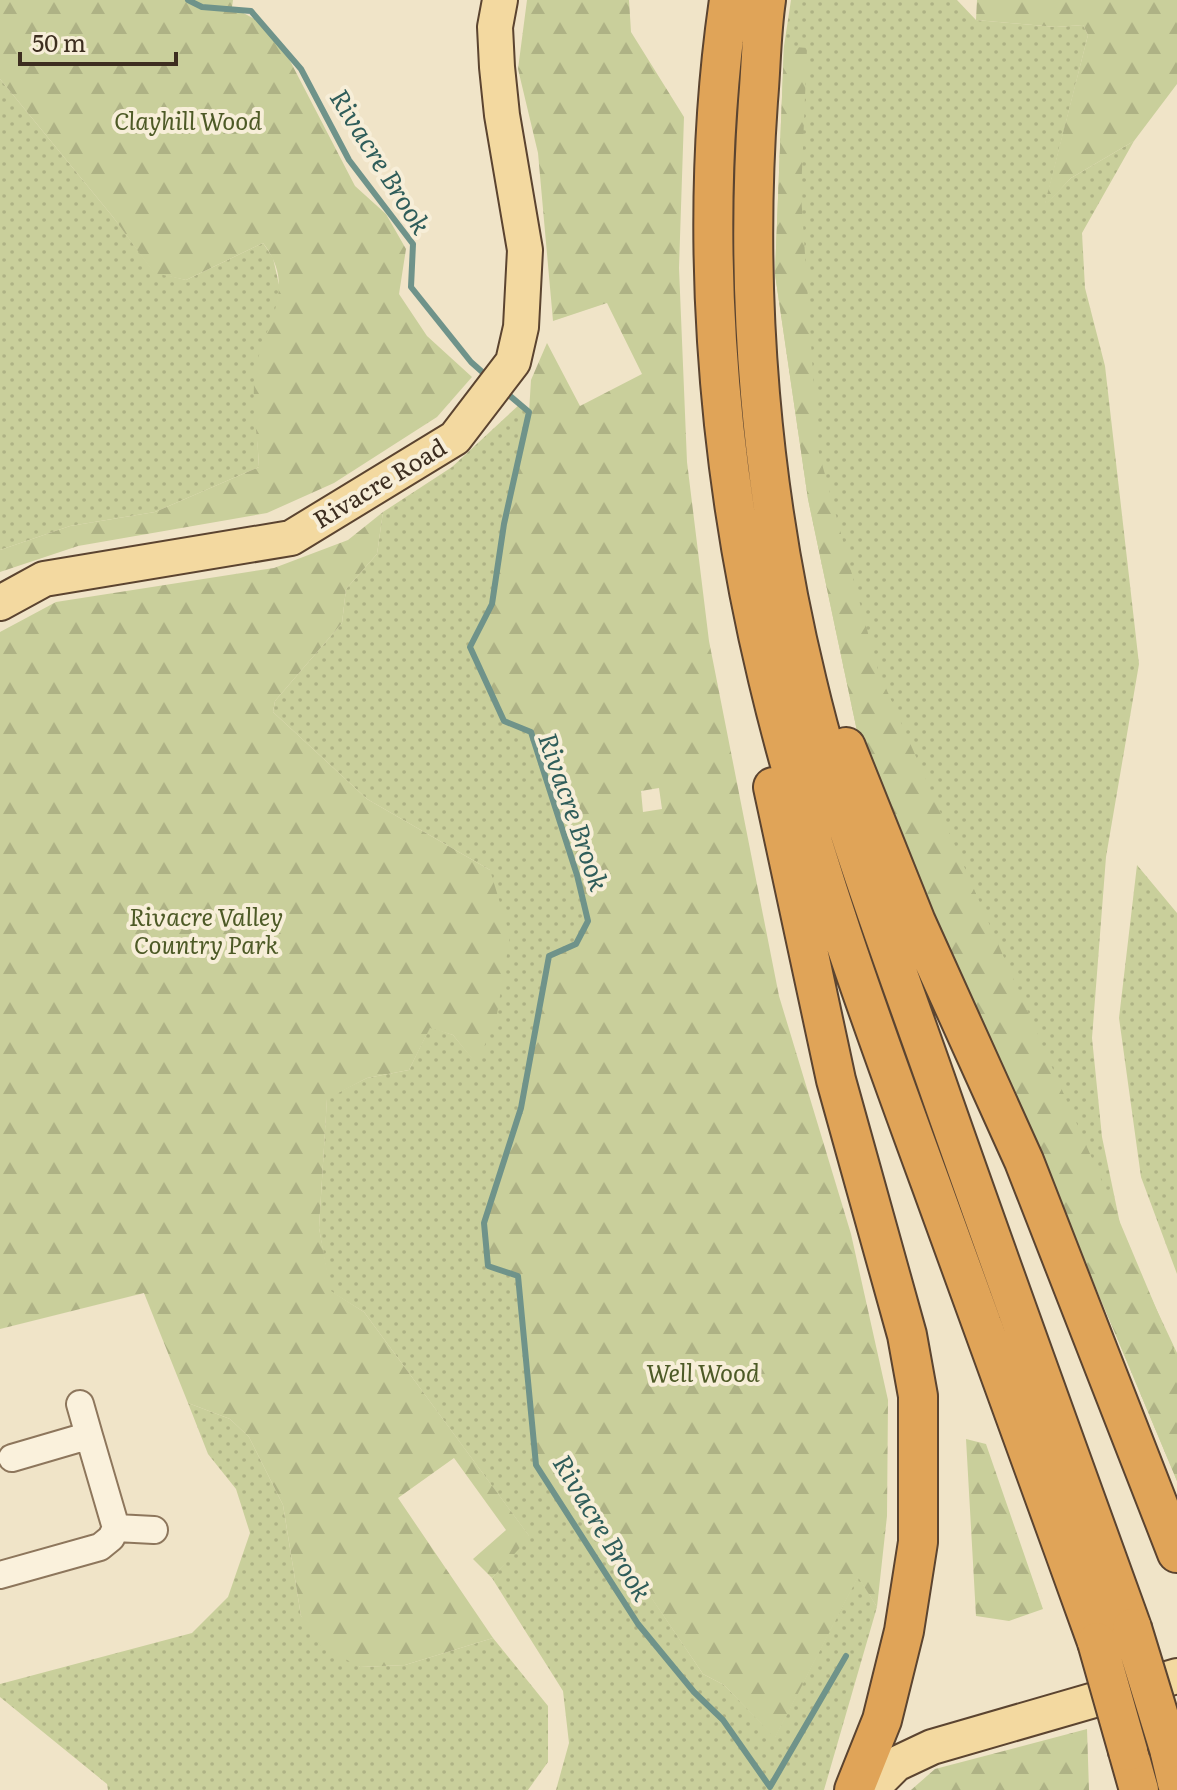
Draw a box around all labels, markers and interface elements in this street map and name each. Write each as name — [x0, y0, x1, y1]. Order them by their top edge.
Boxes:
scale bar — [20, 16, 176, 66]
text: 50 m — [32, 24, 86, 59]
water label: Rivacre Brook — [322, 80, 443, 242]
park label: Clayhill Wood — [114, 102, 262, 137]
street label: Rivacre Road — [305, 428, 452, 535]
water label: Rivacre Brook — [530, 727, 621, 896]
park label: Rivacre Valley Country Park — [129, 898, 283, 961]
park label: Well Wood — [646, 1354, 760, 1389]
water label: Rivacre Brook — [545, 1446, 664, 1608]

